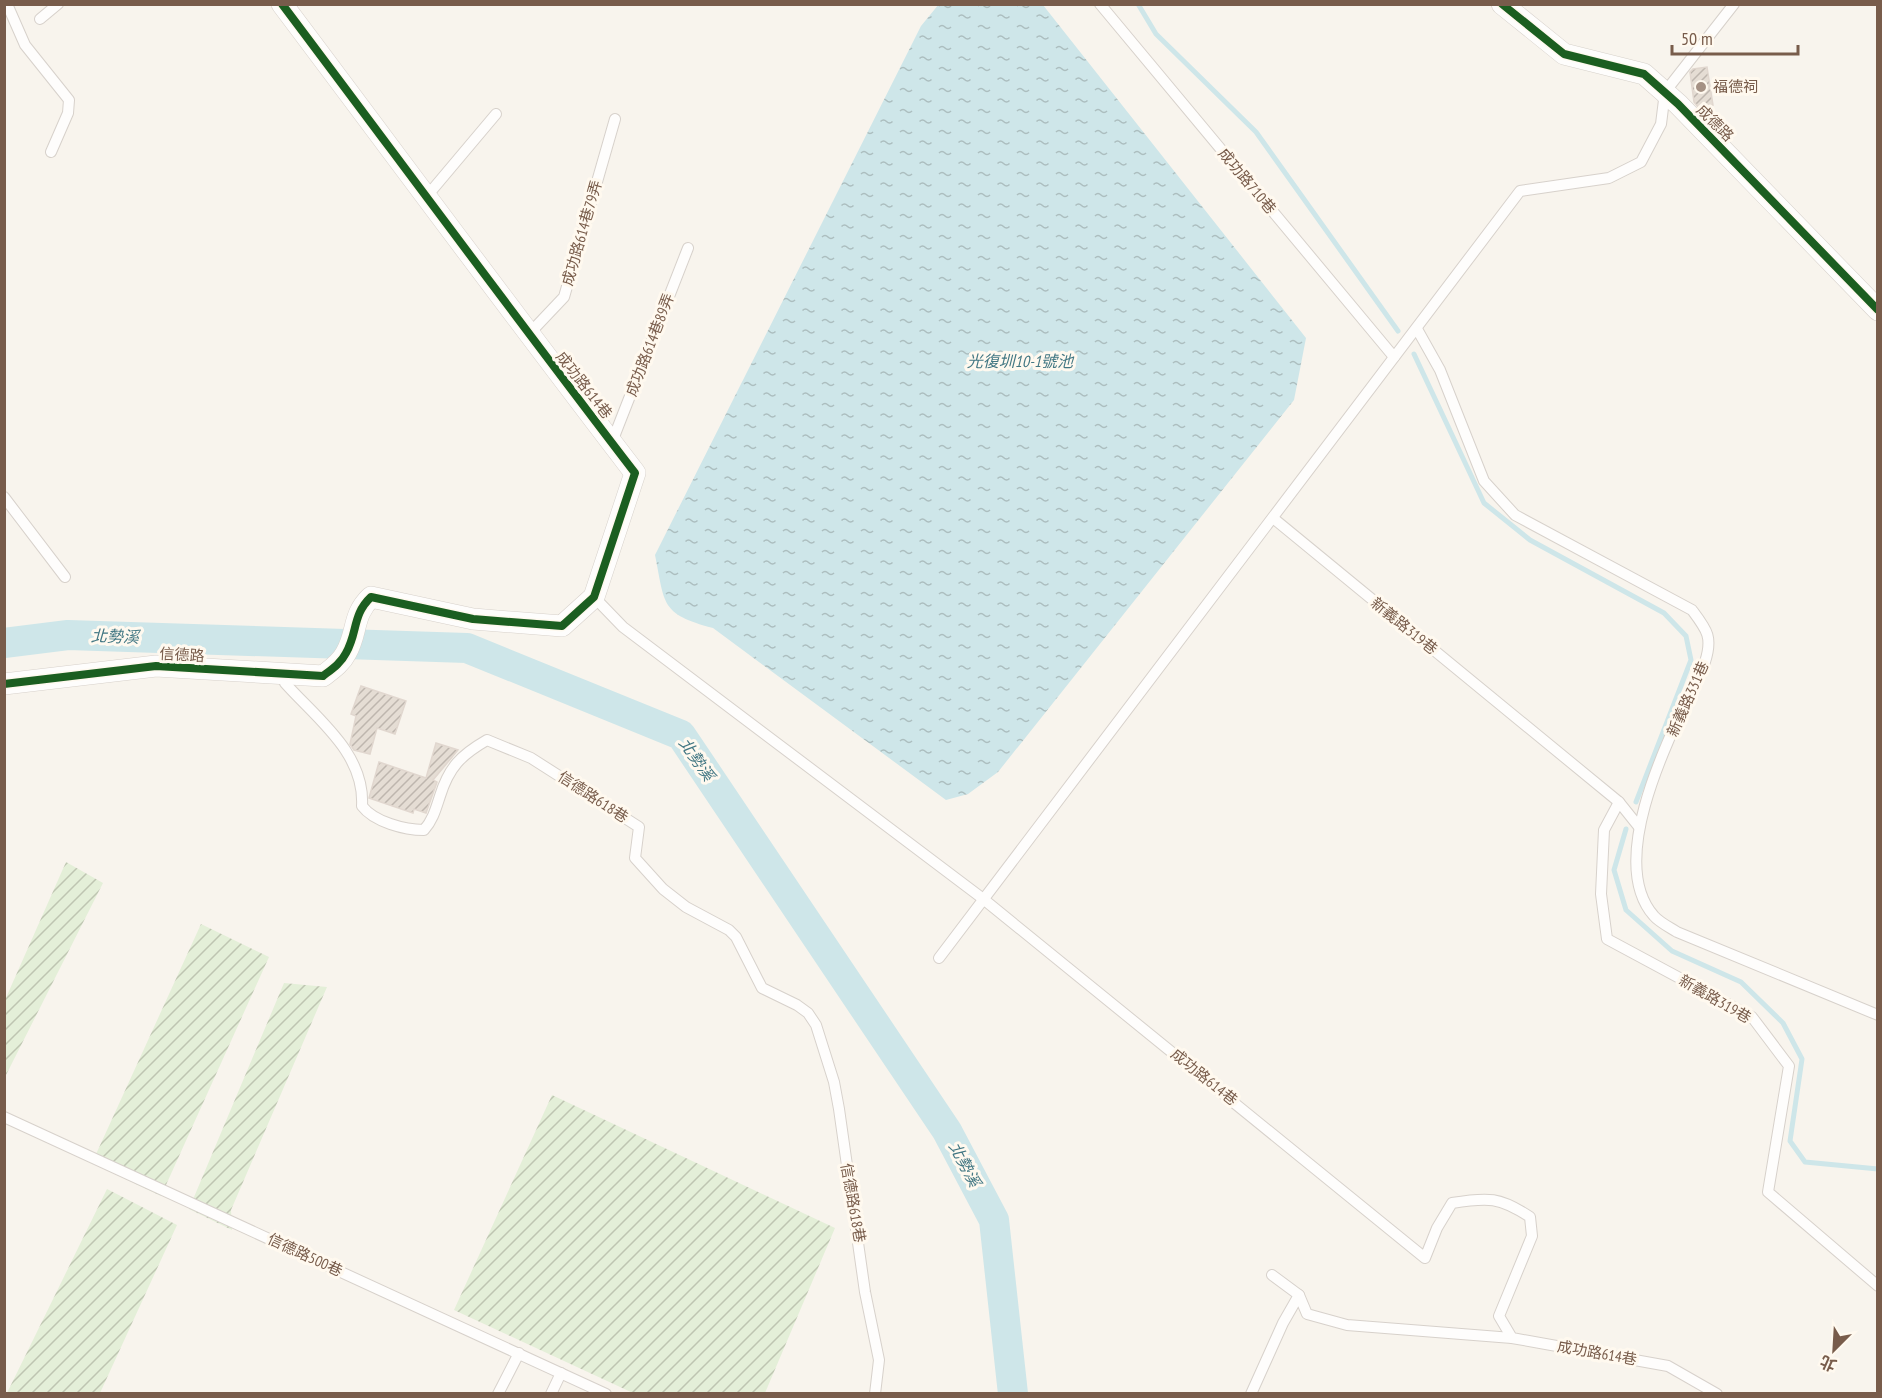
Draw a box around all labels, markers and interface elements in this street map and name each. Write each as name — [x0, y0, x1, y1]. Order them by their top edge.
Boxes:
scale bar — [1672, 18, 1798, 56]
text: 50 m — [1681, 27, 1713, 50]
place label: 福德祠 — [1713, 77, 1758, 96]
marker: 福德祠 — [1694, 80, 1708, 94]
street label: 成德路 — [1693, 100, 1738, 145]
street label: 成功路710巷 — [1214, 144, 1280, 218]
street label: 成功路614巷79弄 — [557, 178, 606, 288]
street label: 成功路614巷89弄 — [621, 291, 678, 399]
street label: 成功路614巷 — [552, 347, 617, 422]
water label: 光復圳10-1號池 — [967, 351, 1075, 371]
street label: 新義路319巷 — [1367, 593, 1441, 658]
water label: 北勢溪 — [91, 625, 141, 647]
street label: 信德路 — [159, 644, 205, 665]
street label: 新義路331巷 — [1663, 658, 1713, 739]
water label: 北勢溪 — [675, 734, 720, 786]
street label: 信德路618巷 — [554, 767, 632, 826]
street label: 新義路319巷 — [1676, 970, 1755, 1027]
street label: 成功路614巷 — [1167, 1044, 1241, 1109]
water label: 北勢溪 — [945, 1138, 986, 1192]
street label: 信德路618巷 — [837, 1162, 870, 1244]
street label: 信德路500巷 — [265, 1229, 346, 1280]
north arrow — [1804, 1320, 1864, 1380]
street label: 成功路614巷 — [1556, 1336, 1638, 1369]
text: 北 — [1817, 1351, 1839, 1376]

